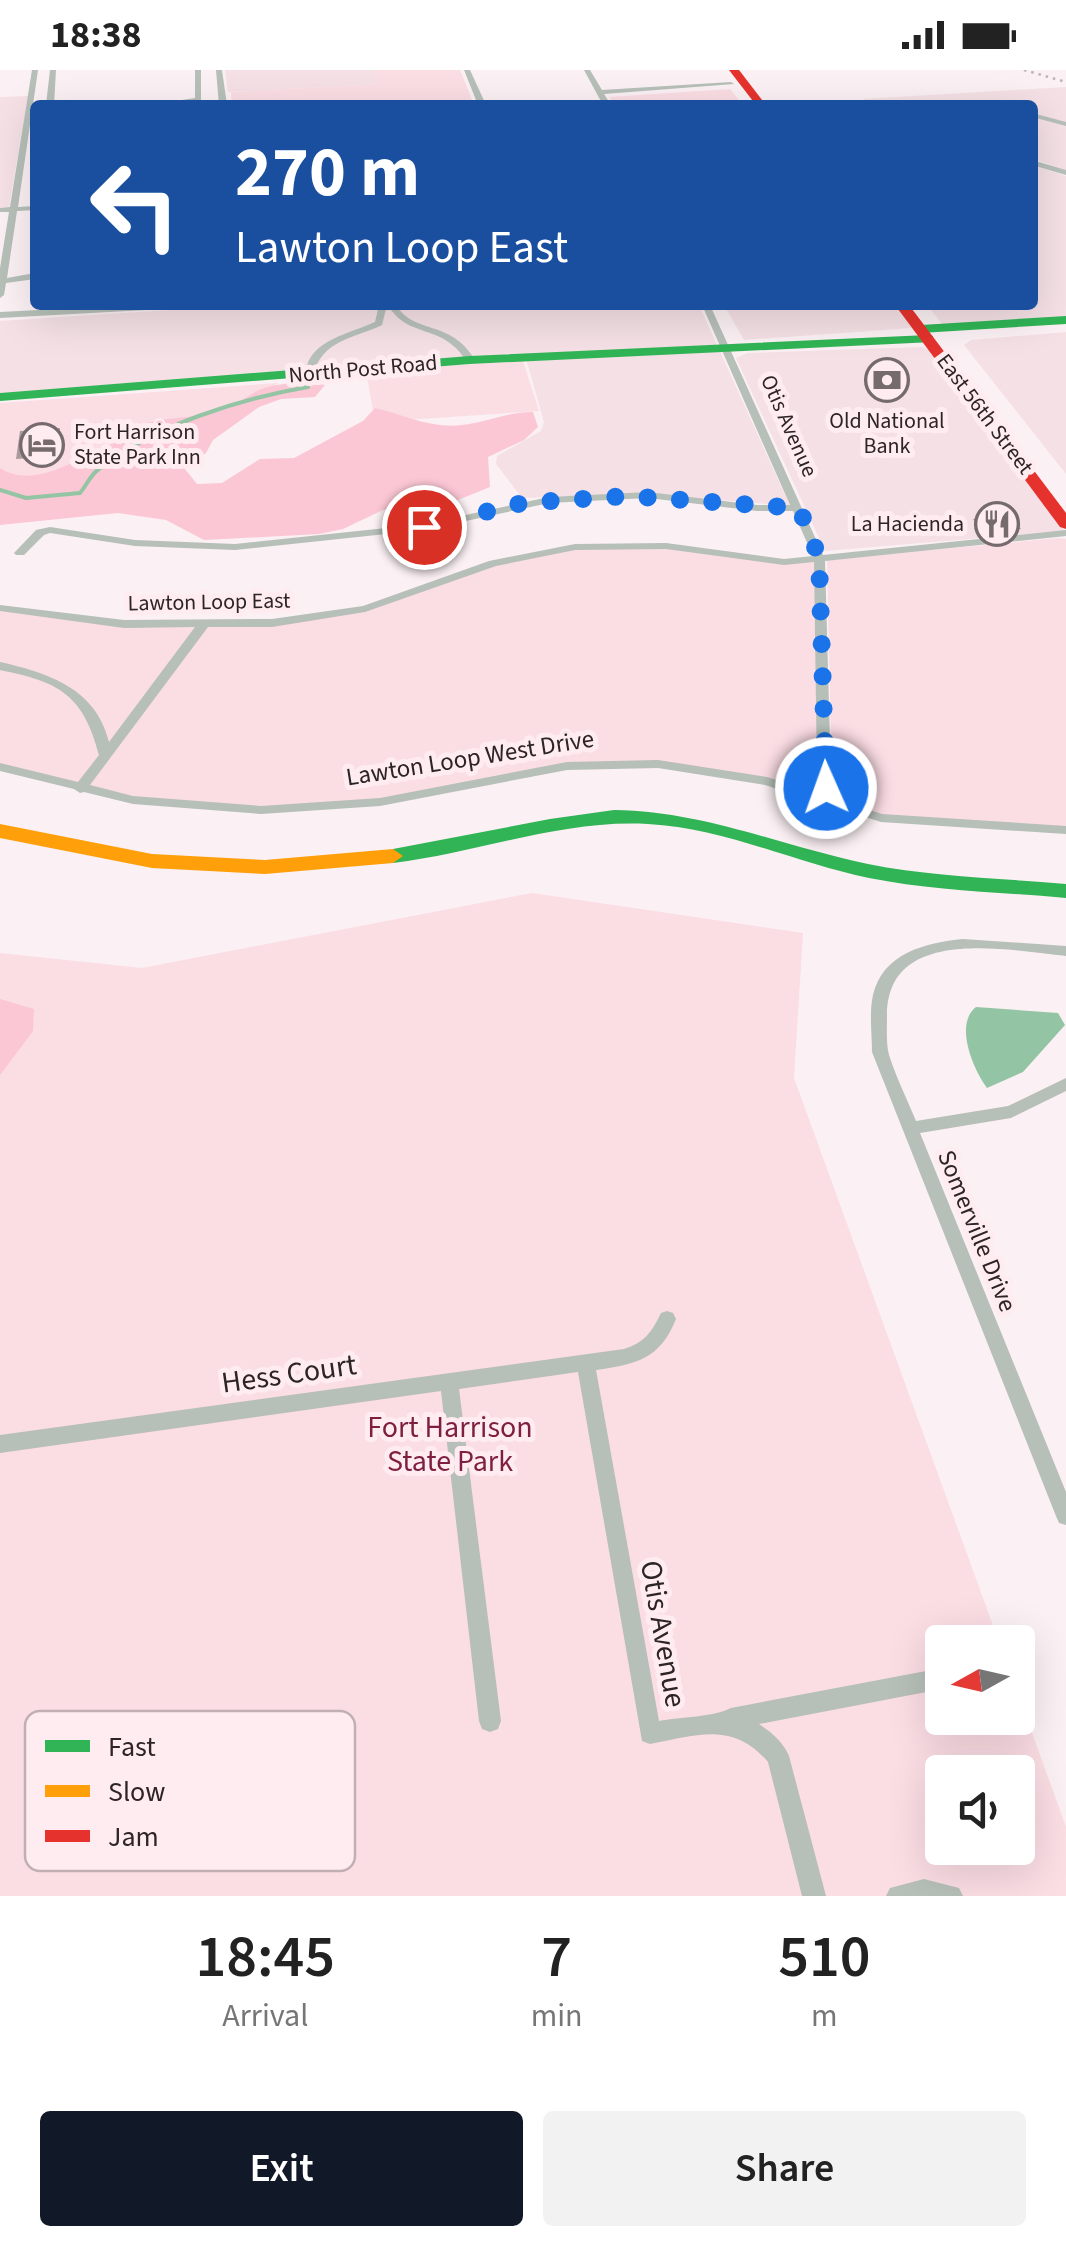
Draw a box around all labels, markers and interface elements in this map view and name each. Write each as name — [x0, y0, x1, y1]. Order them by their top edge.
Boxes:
text: 18:38 — [50, 8, 142, 62]
text: 270 m — [235, 123, 420, 223]
icon: left — [70, 140, 200, 270]
text: Lawton Loop East — [235, 216, 568, 280]
street label: North Post Road — [287, 347, 439, 391]
street label: East 56th Street — [929, 347, 1041, 482]
bank icon: Old National Bank — [864, 357, 910, 403]
street label: Otis Avenue — [752, 370, 826, 482]
place label: Old National Bank — [829, 405, 945, 462]
place label: Fort Harrison State Park Inn — [74, 416, 201, 473]
hotel icon: Fort Harrison State Park Inn — [19, 422, 65, 468]
pin — [382, 485, 467, 570]
icon: arrive — [397, 500, 452, 555]
restaurant icon: La Hacienda — [974, 501, 1020, 547]
place label: La Hacienda — [851, 508, 964, 540]
street label: Lawton Loop East — [127, 585, 291, 619]
street label: Lawton Loop West Drive — [343, 721, 597, 795]
position arrow — [774, 736, 878, 840]
street label: Somerville Drive — [928, 1145, 1026, 1317]
street label: Hess Court — [219, 1343, 359, 1405]
park label: Fort Harrison State Park — [367, 1406, 533, 1483]
street label: Otis Avenue — [629, 1557, 697, 1711]
north arrow — [925, 1625, 1035, 1735]
map controls — [925, 1625, 1035, 1865]
legend — [25, 1711, 355, 1871]
text: Fast — [108, 1727, 156, 1767]
button: sound — [925, 1755, 1035, 1865]
text: Slow — [108, 1772, 165, 1812]
text: Jam — [108, 1817, 159, 1857]
text: 18:45 — [196, 1915, 335, 2000]
text: 7 — [541, 1915, 572, 2000]
text: 510 — [778, 1915, 870, 2000]
text: Arrival — [222, 1993, 308, 2039]
text: min — [531, 1993, 583, 2039]
text: m — [811, 1993, 838, 2039]
button: Exit — [40, 2111, 523, 2226]
button: Share — [543, 2111, 1026, 2226]

